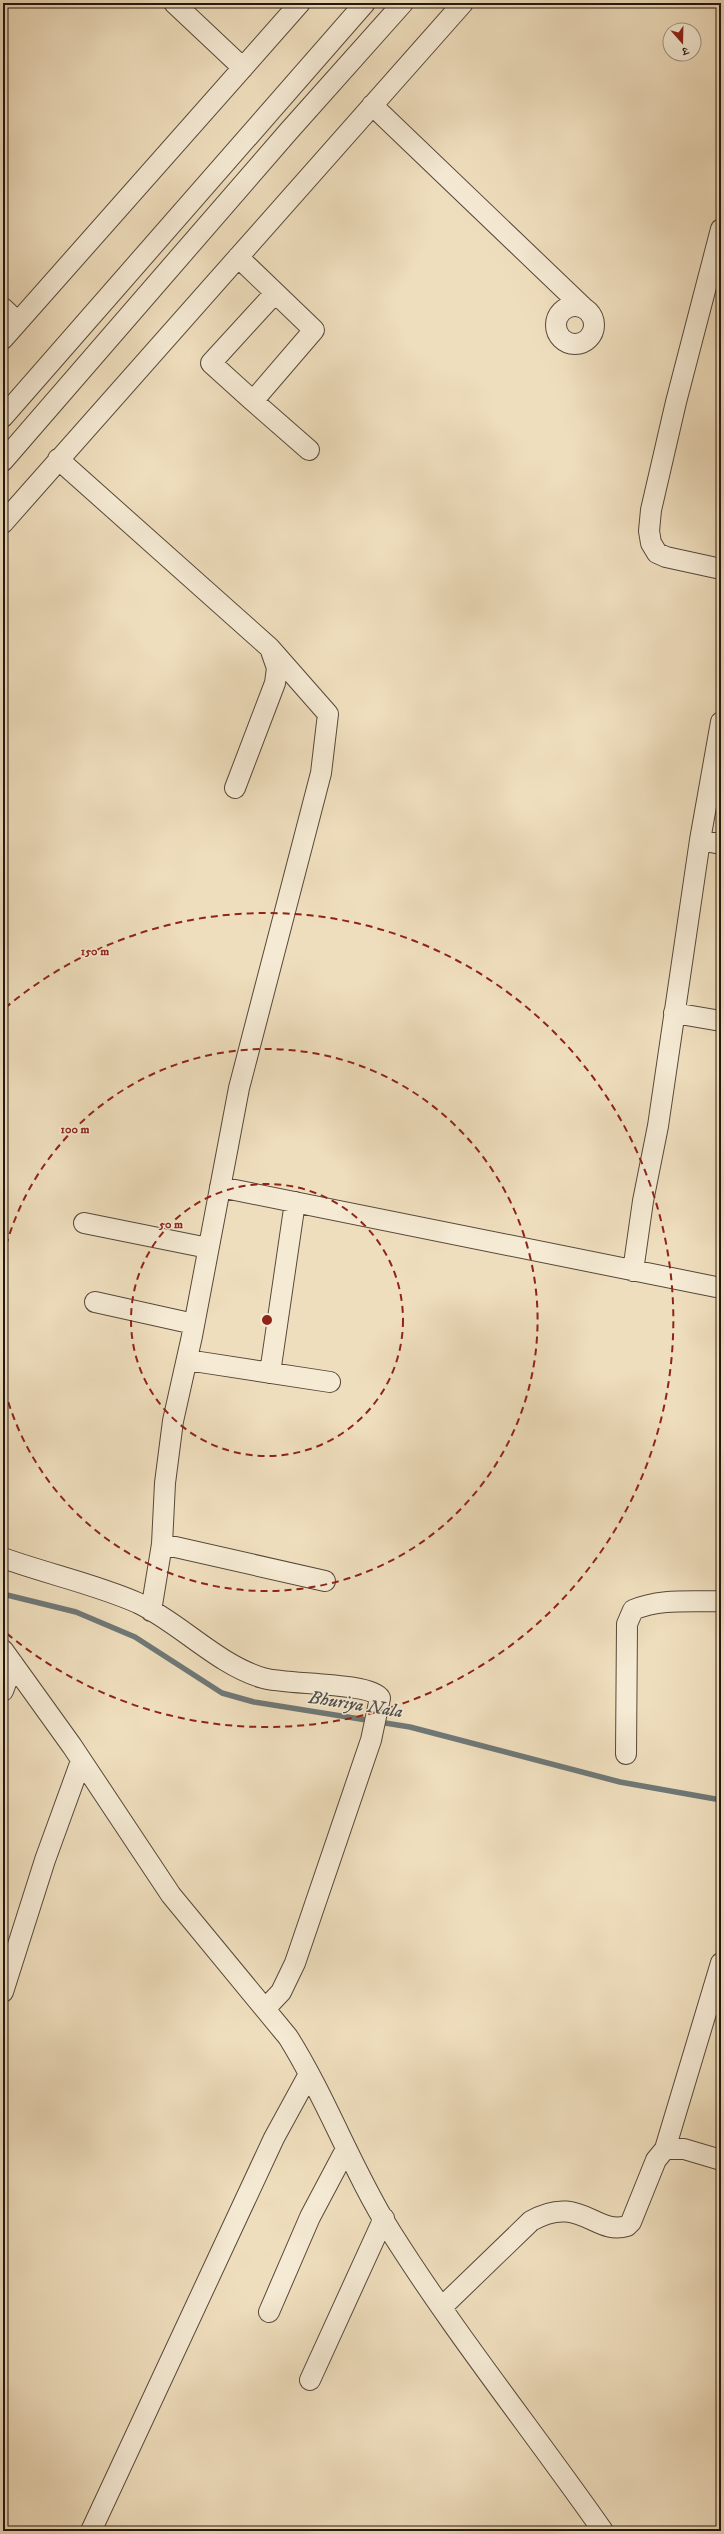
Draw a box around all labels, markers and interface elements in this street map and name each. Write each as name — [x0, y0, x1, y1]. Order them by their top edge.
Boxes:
north arrow — [662, 22, 702, 62]
text: उ — [679, 43, 691, 58]
text: 150 m — [81, 944, 109, 959]
text: 100 m — [61, 1122, 89, 1137]
text: 50 m — [158, 1217, 183, 1232]
centre of rings — [260, 1313, 274, 1327]
water label: Bhuriya Nala — [306, 1687, 405, 1723]

